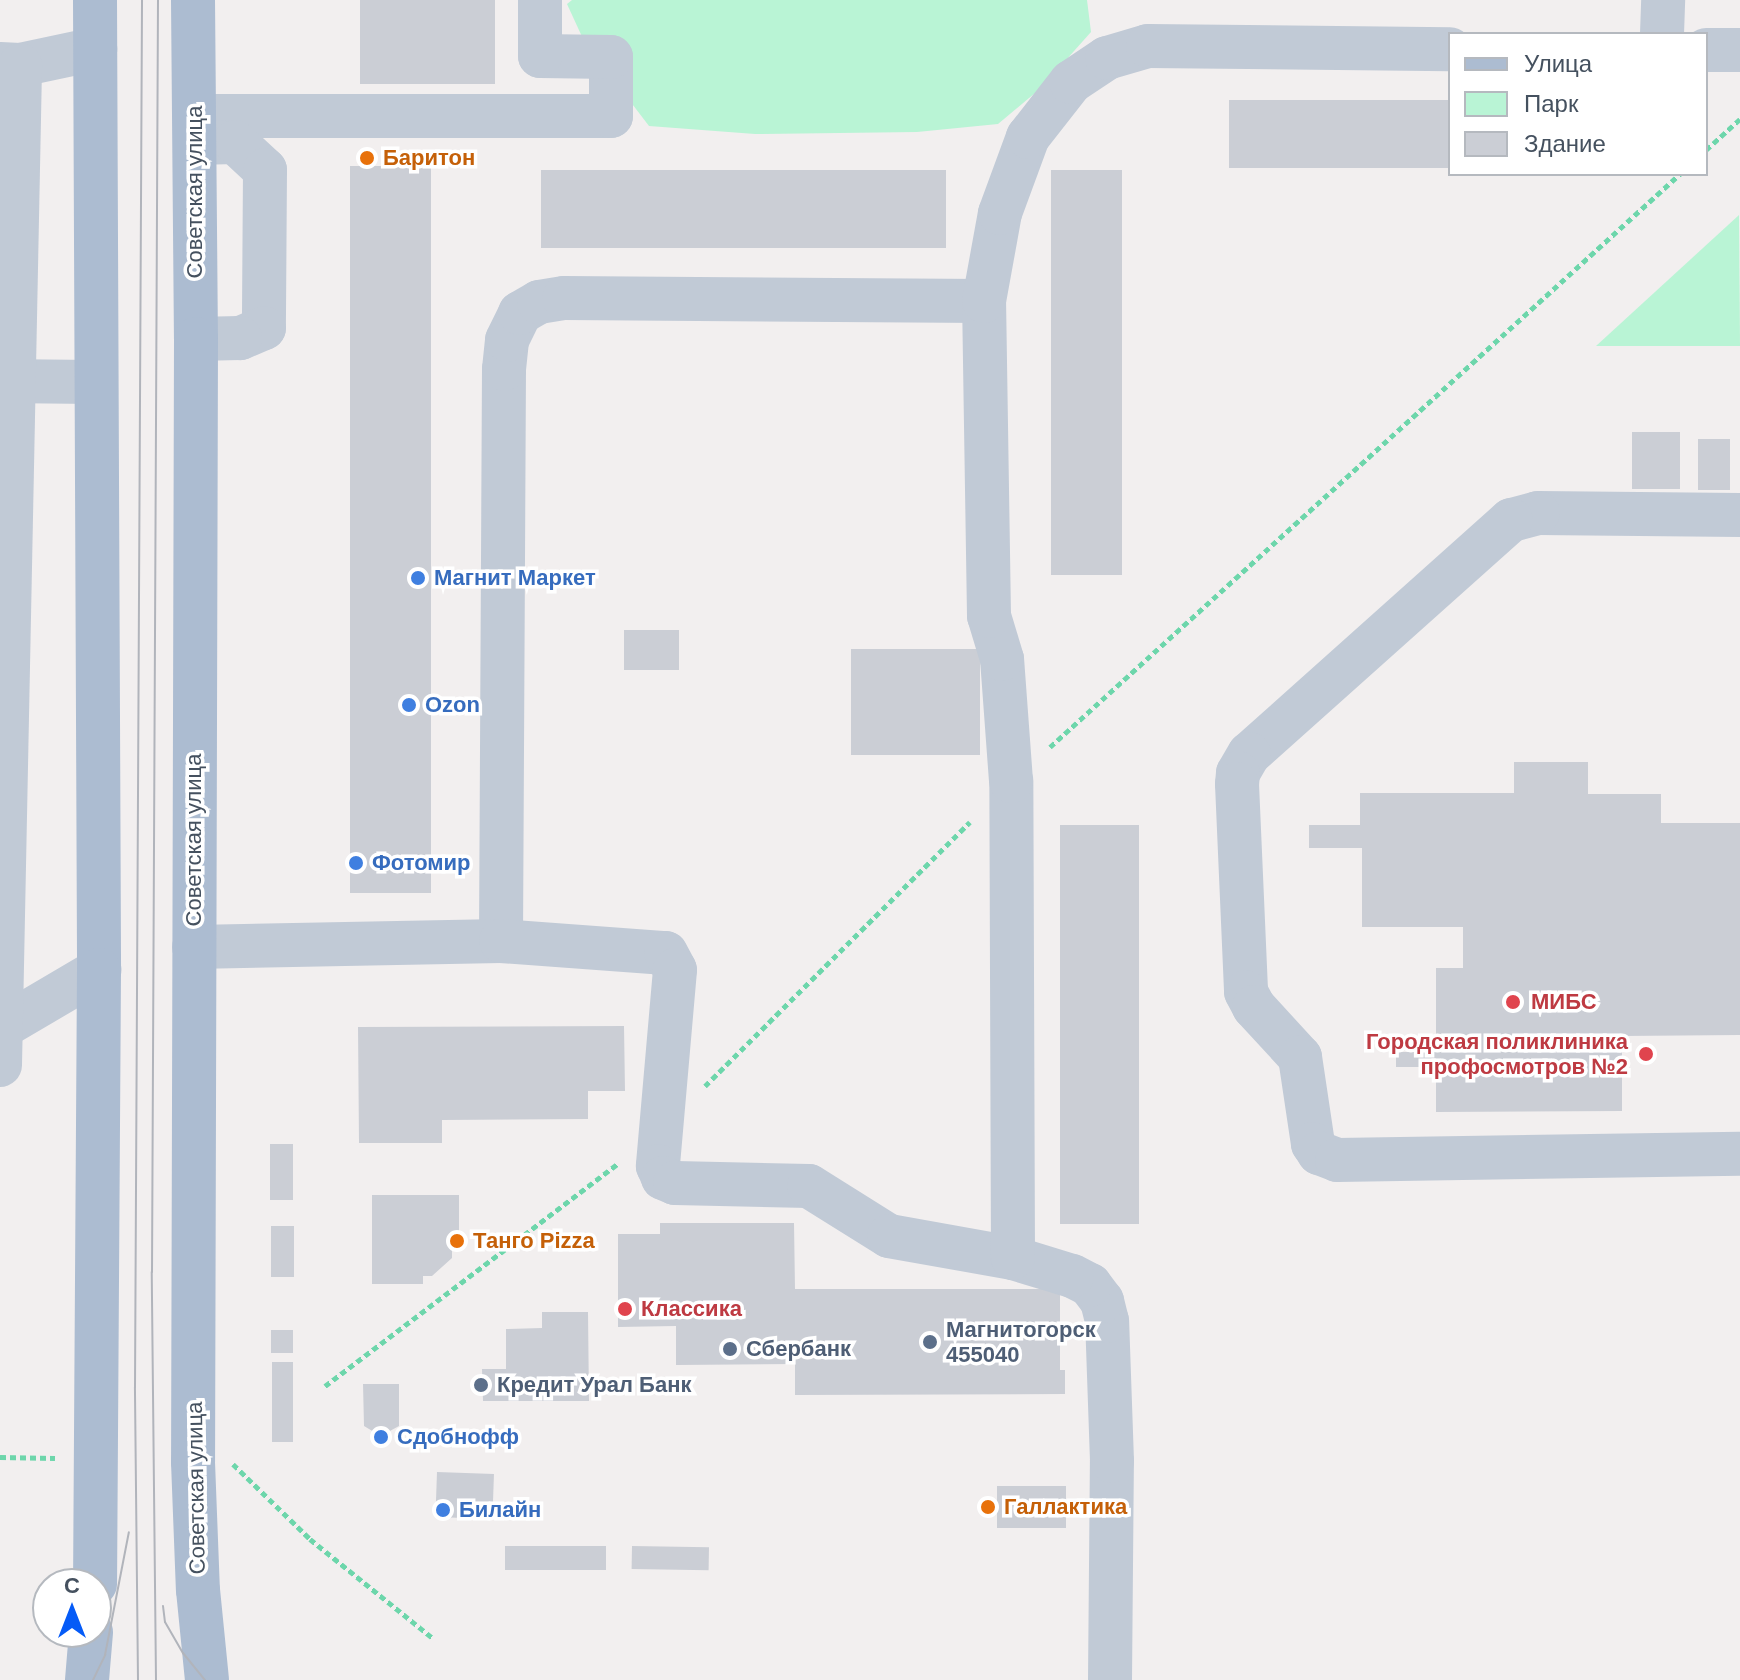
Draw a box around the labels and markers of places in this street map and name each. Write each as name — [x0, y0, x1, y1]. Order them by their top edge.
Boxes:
place label: Баритон — [383, 145, 475, 171]
marker: Баритон — [358, 149, 376, 167]
place label: Магнит Маркет — [434, 565, 596, 591]
marker: Магнит Маркет — [409, 569, 427, 587]
place label: Ozon — [425, 692, 480, 718]
marker: Ozon — [400, 696, 418, 714]
place label: Фотомир — [372, 850, 471, 876]
marker: Фотомир — [347, 854, 365, 872]
place label: МИБС — [1531, 989, 1597, 1015]
marker: МИБС — [1502, 991, 1524, 1013]
place label: Городская поликлиника профосмотров №2 — [1366, 1028, 1628, 1080]
marker: Городская поликлиника профосмотров №2 — [1635, 1043, 1657, 1065]
place label: Танго Pizza — [473, 1228, 595, 1254]
marker: Танго Pizza — [448, 1232, 466, 1250]
place label: Классика — [641, 1296, 742, 1322]
marker: Классика — [616, 1300, 634, 1318]
place label: Магнитогорск 455040 — [946, 1316, 1096, 1368]
marker: Магнитогорск 455040 — [921, 1333, 939, 1351]
place label: Сбербанк — [746, 1336, 851, 1362]
marker: Сбербанк — [721, 1340, 739, 1358]
place label: Кредит Урал Банк — [497, 1372, 691, 1398]
marker: Кредит Урал Банк — [472, 1376, 490, 1394]
place label: Сдобнофф — [397, 1424, 519, 1450]
marker: Сдобнофф — [372, 1428, 390, 1446]
place label: Галлактика — [1004, 1494, 1127, 1520]
place label: Билайн — [459, 1497, 541, 1523]
marker: Галлактика — [979, 1498, 997, 1516]
marker: Билайн — [434, 1501, 452, 1519]

